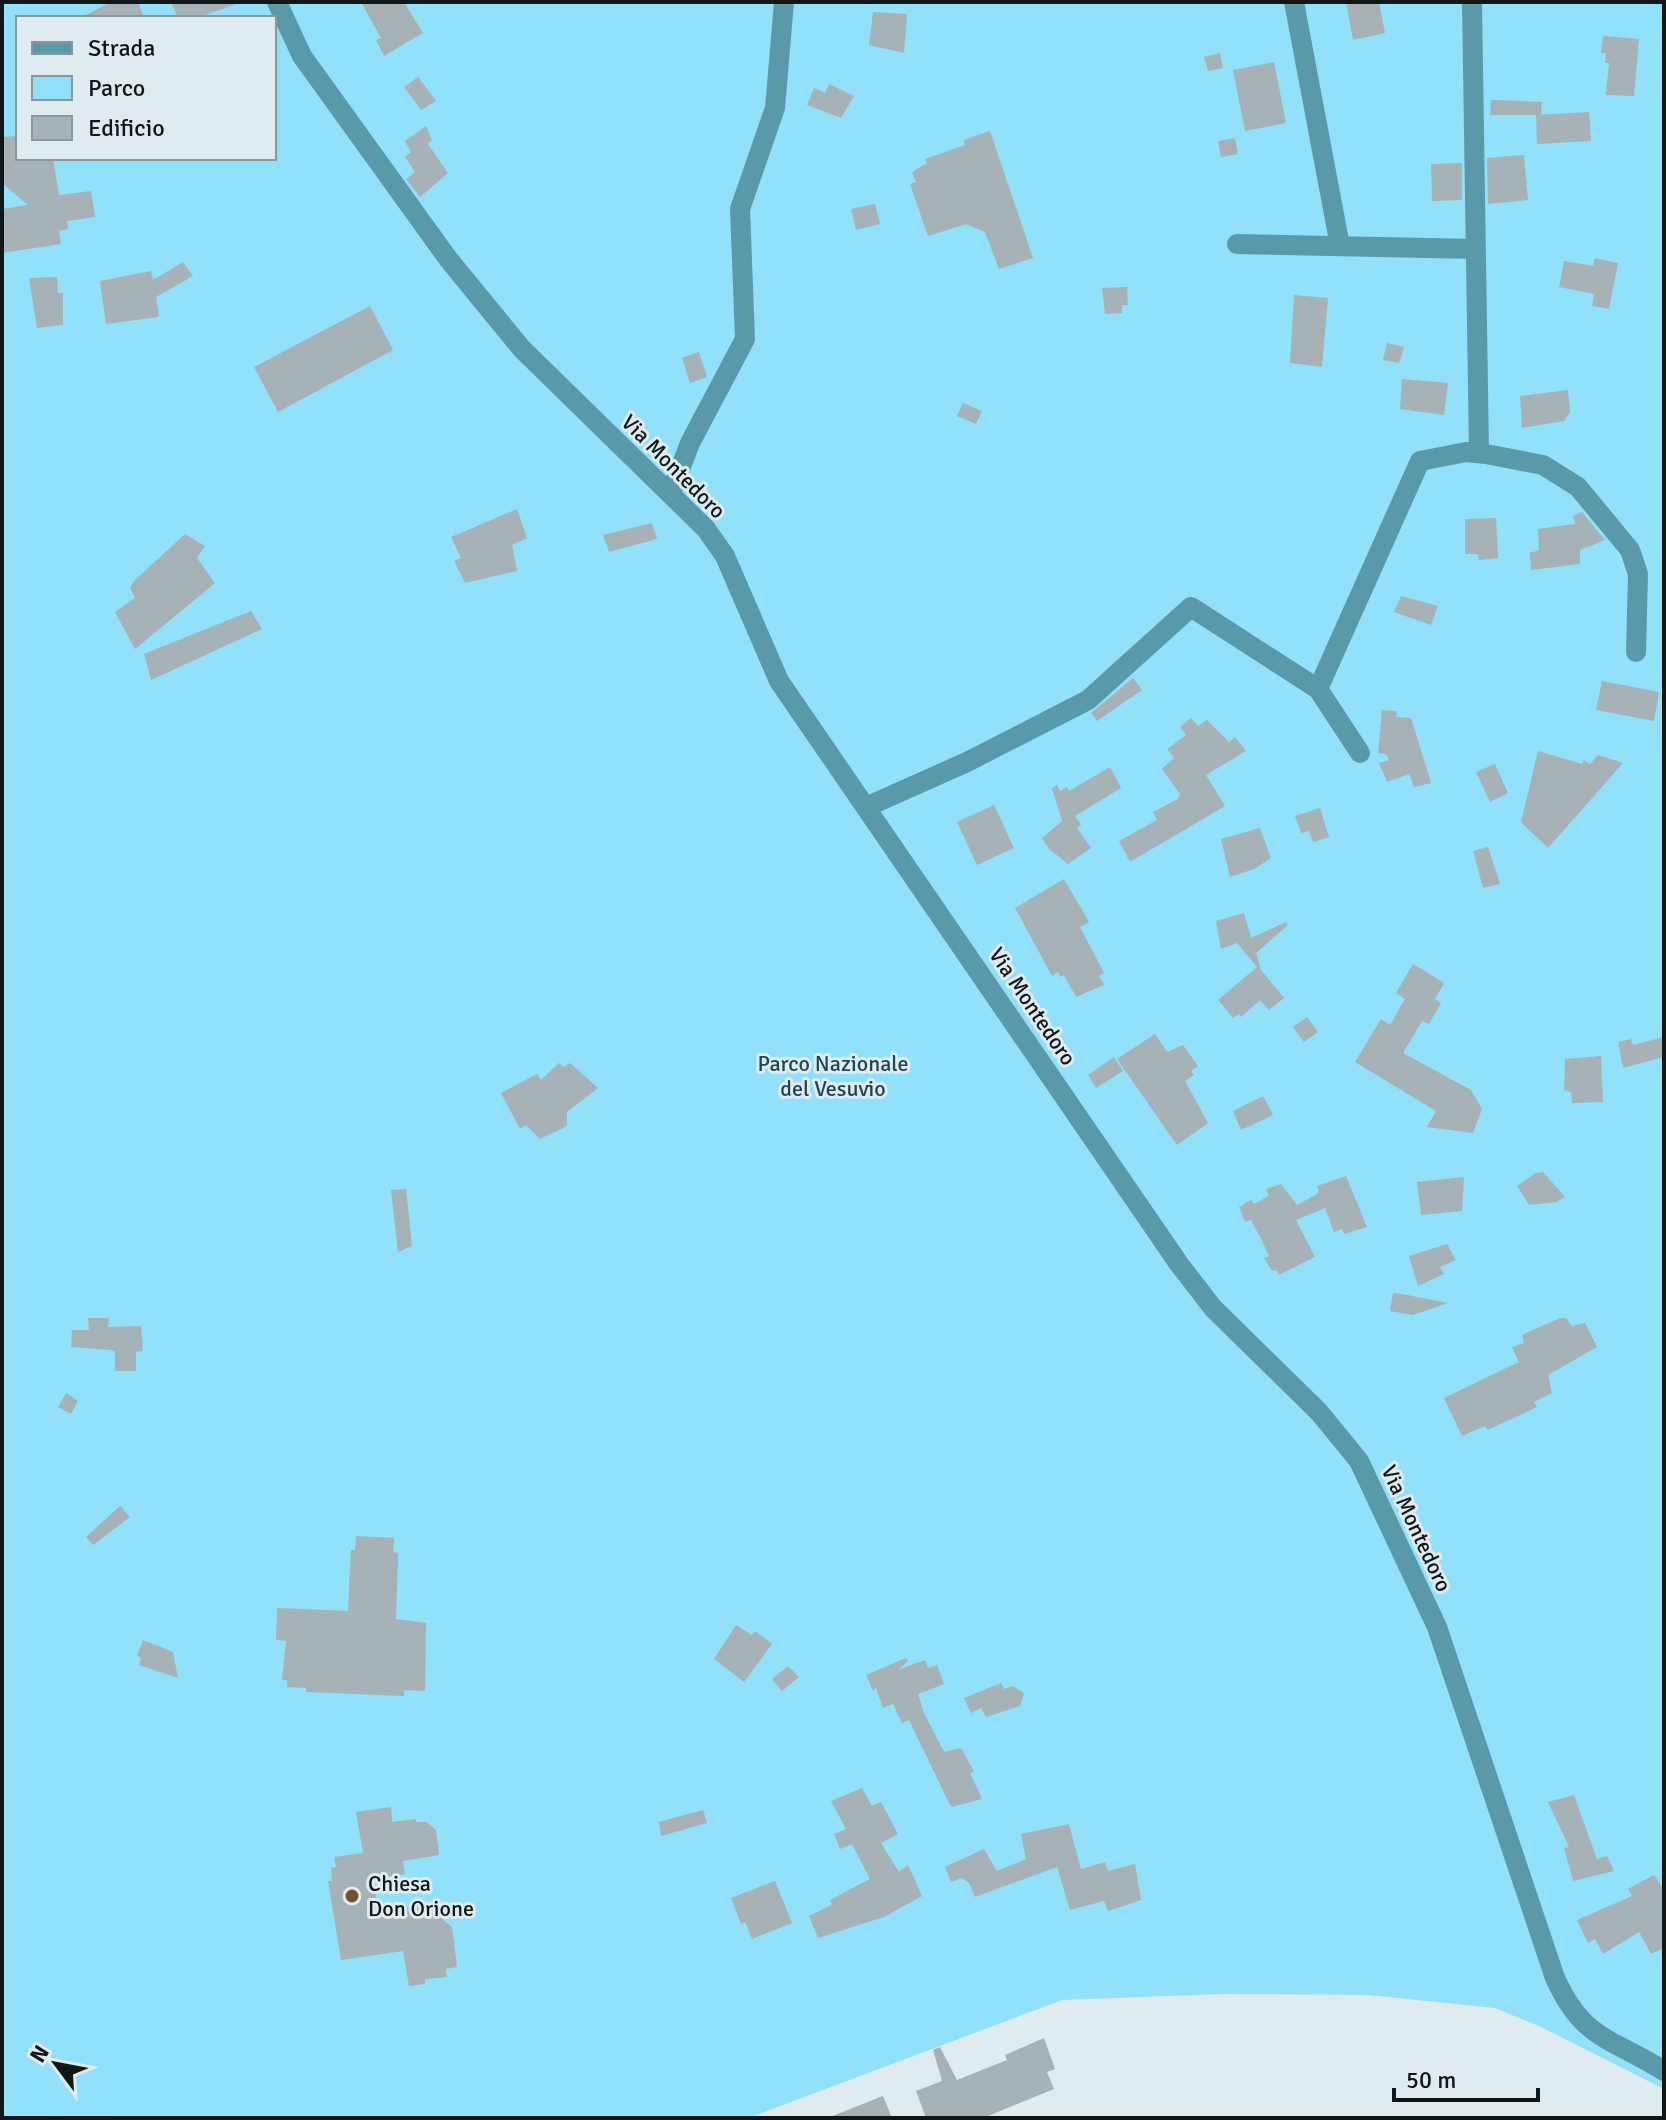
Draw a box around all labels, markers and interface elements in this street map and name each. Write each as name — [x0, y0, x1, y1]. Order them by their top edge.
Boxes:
legend — [16, 16, 276, 160]
text: Strada — [88, 33, 155, 63]
text: Parco — [88, 73, 145, 103]
text: Edificio — [88, 113, 165, 143]
street label: Via Montedoro — [616, 409, 731, 524]
street label: Via Montedoro — [983, 942, 1082, 1070]
park label: Parco Nazionale del Vesuvio — [757, 1050, 909, 1102]
street label: Via Montedoro — [1375, 1461, 1458, 1596]
place label: Chiesa Don Orione — [368, 1870, 474, 1922]
marker: Chiesa Don Orione — [343, 1887, 361, 1905]
north arrow — [16, 2024, 96, 2104]
text: N — [24, 2040, 55, 2067]
scale bar — [1394, 2052, 1538, 2102]
text: 50 m — [1406, 2065, 1456, 2095]

